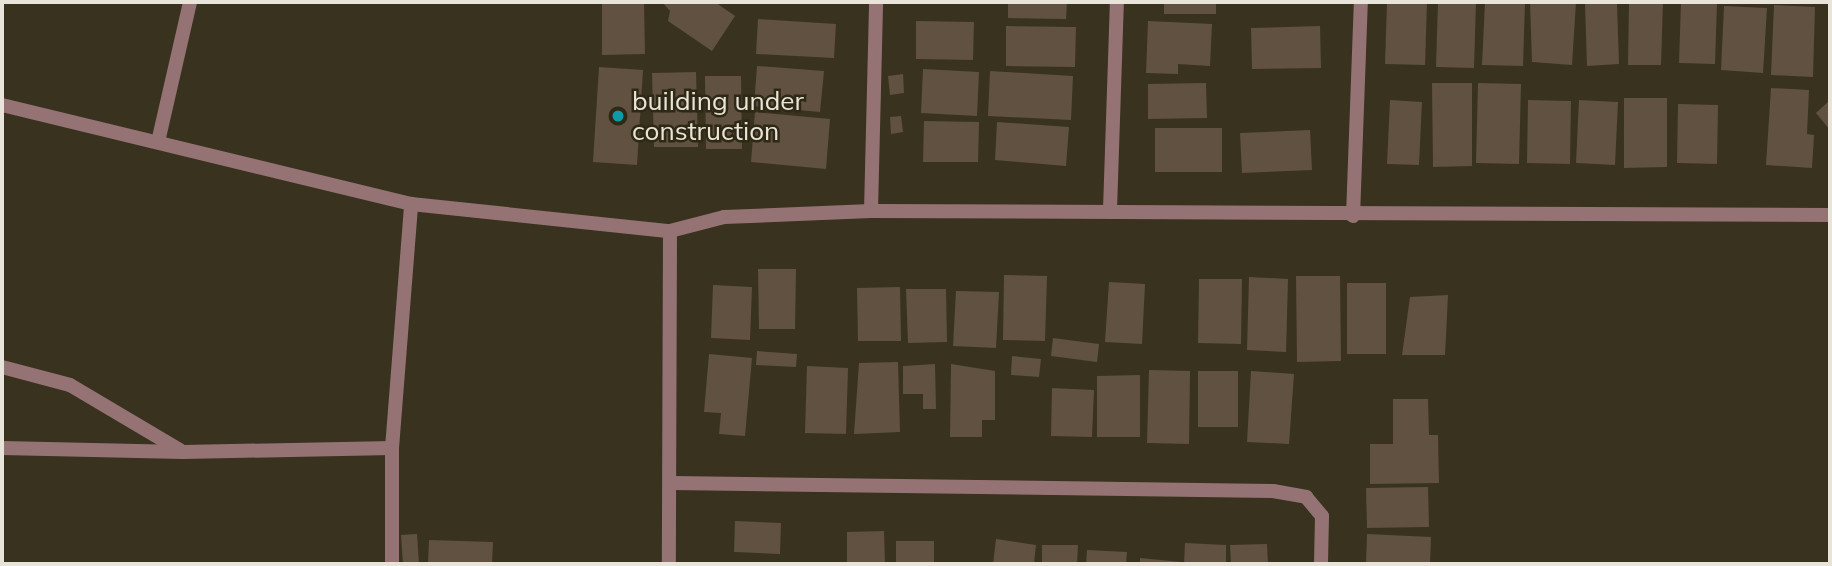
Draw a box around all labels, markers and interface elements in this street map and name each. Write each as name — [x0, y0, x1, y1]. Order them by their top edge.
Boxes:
place label: building under construction — [632, 85, 804, 146]
marker: building under construction — [610, 108, 626, 124]

